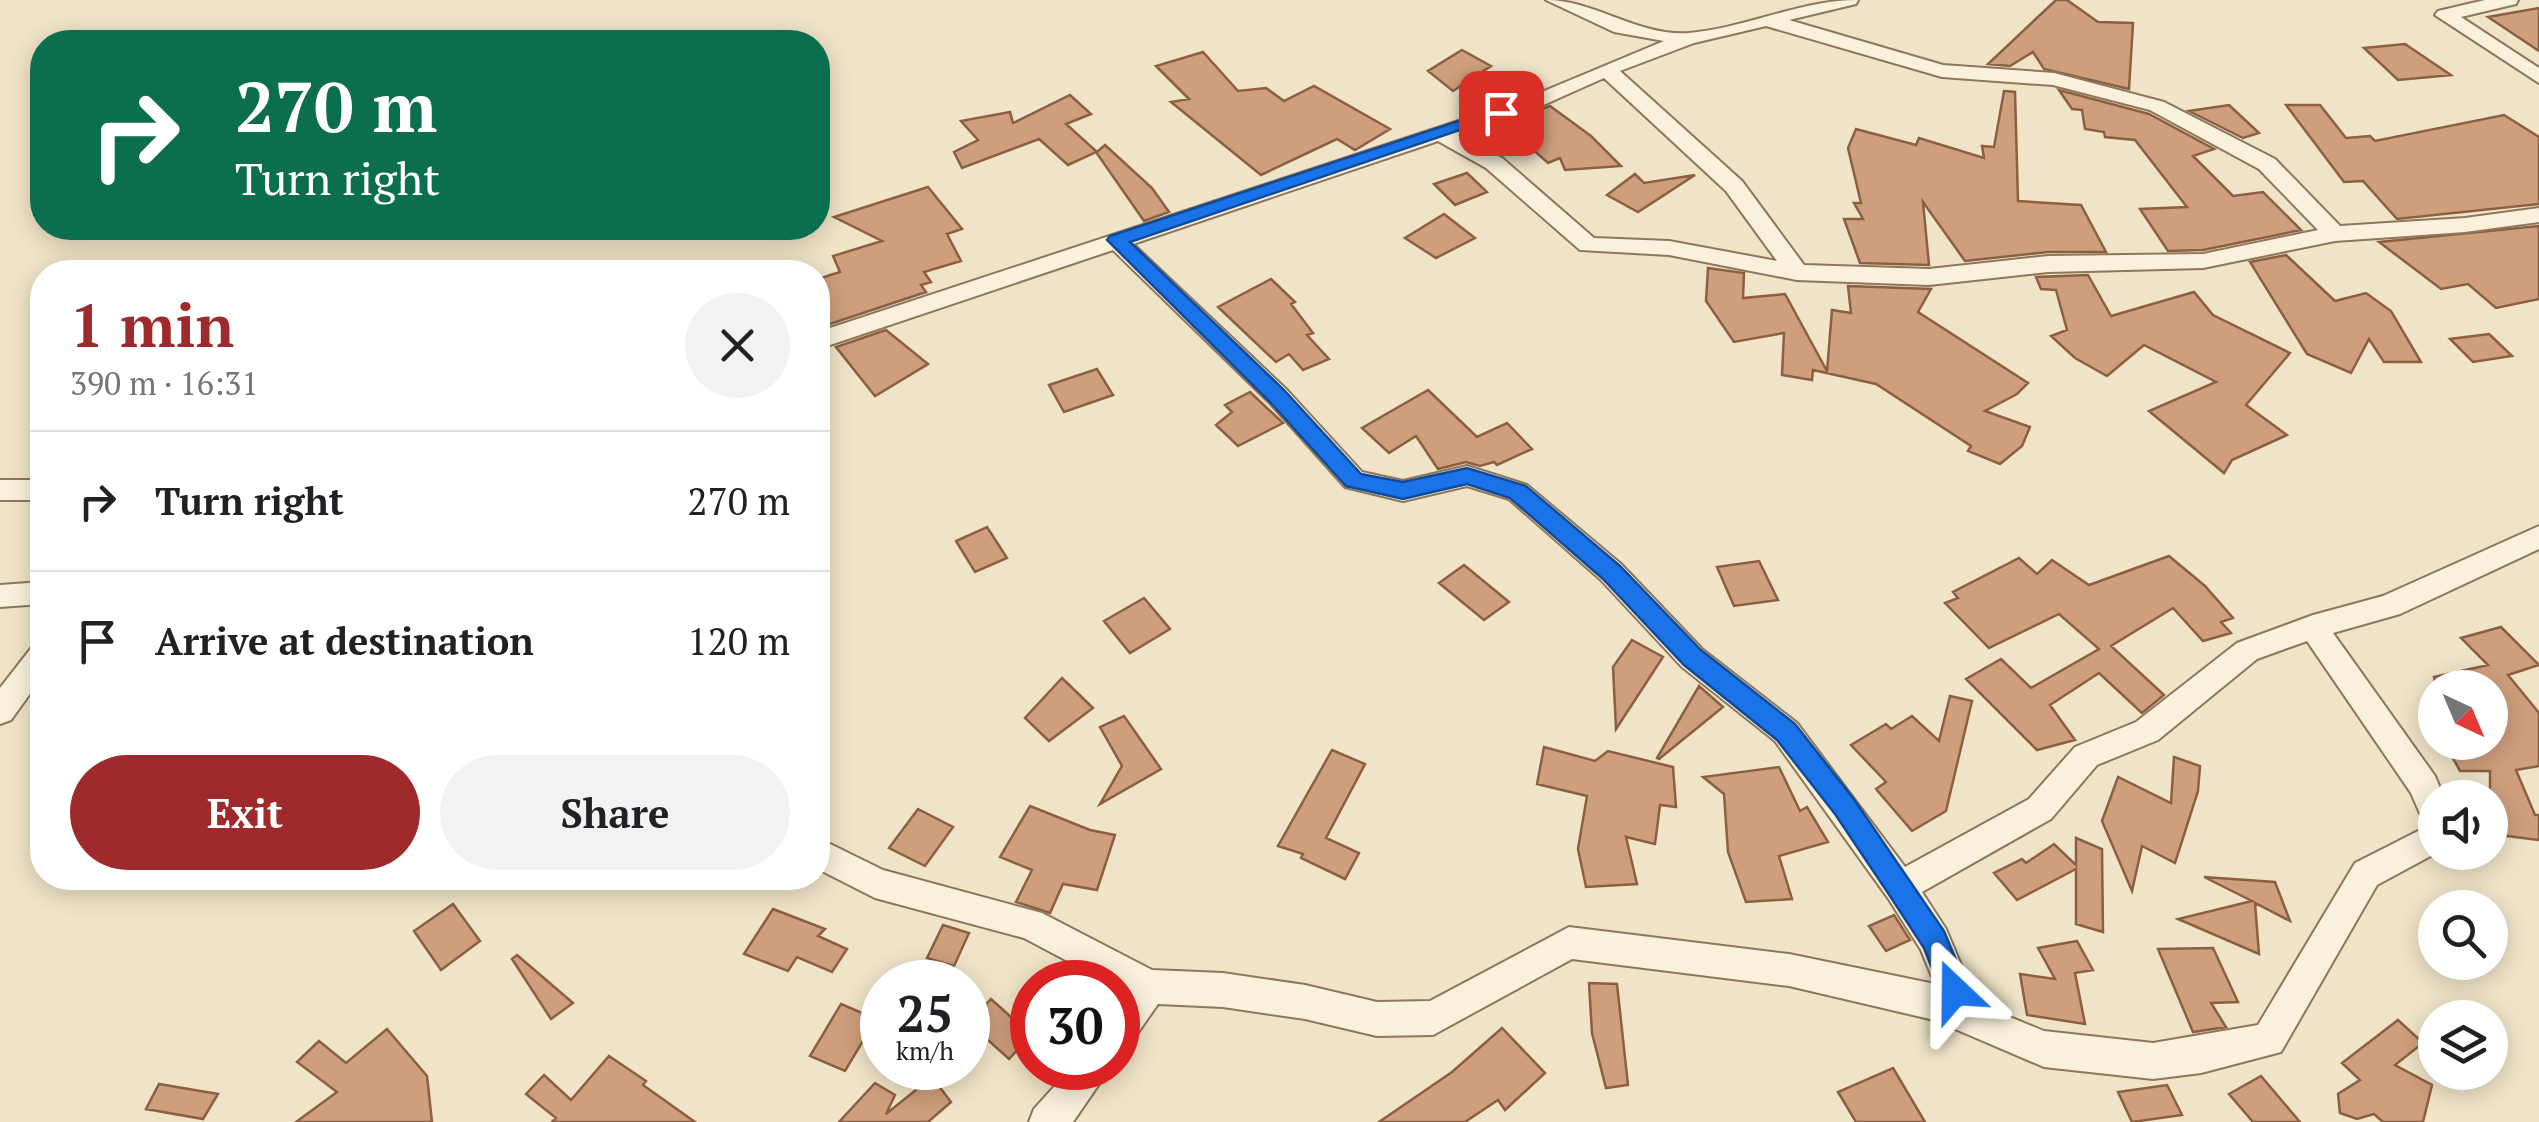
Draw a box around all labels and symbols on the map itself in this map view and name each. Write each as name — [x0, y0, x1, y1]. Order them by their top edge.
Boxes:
pin — [1459, 71, 1544, 156]
north arrow — [2418, 670, 2508, 760]
position arrow — [1903, 939, 2007, 1043]
speed limit sign: 30 — [1010, 960, 1140, 1090]

